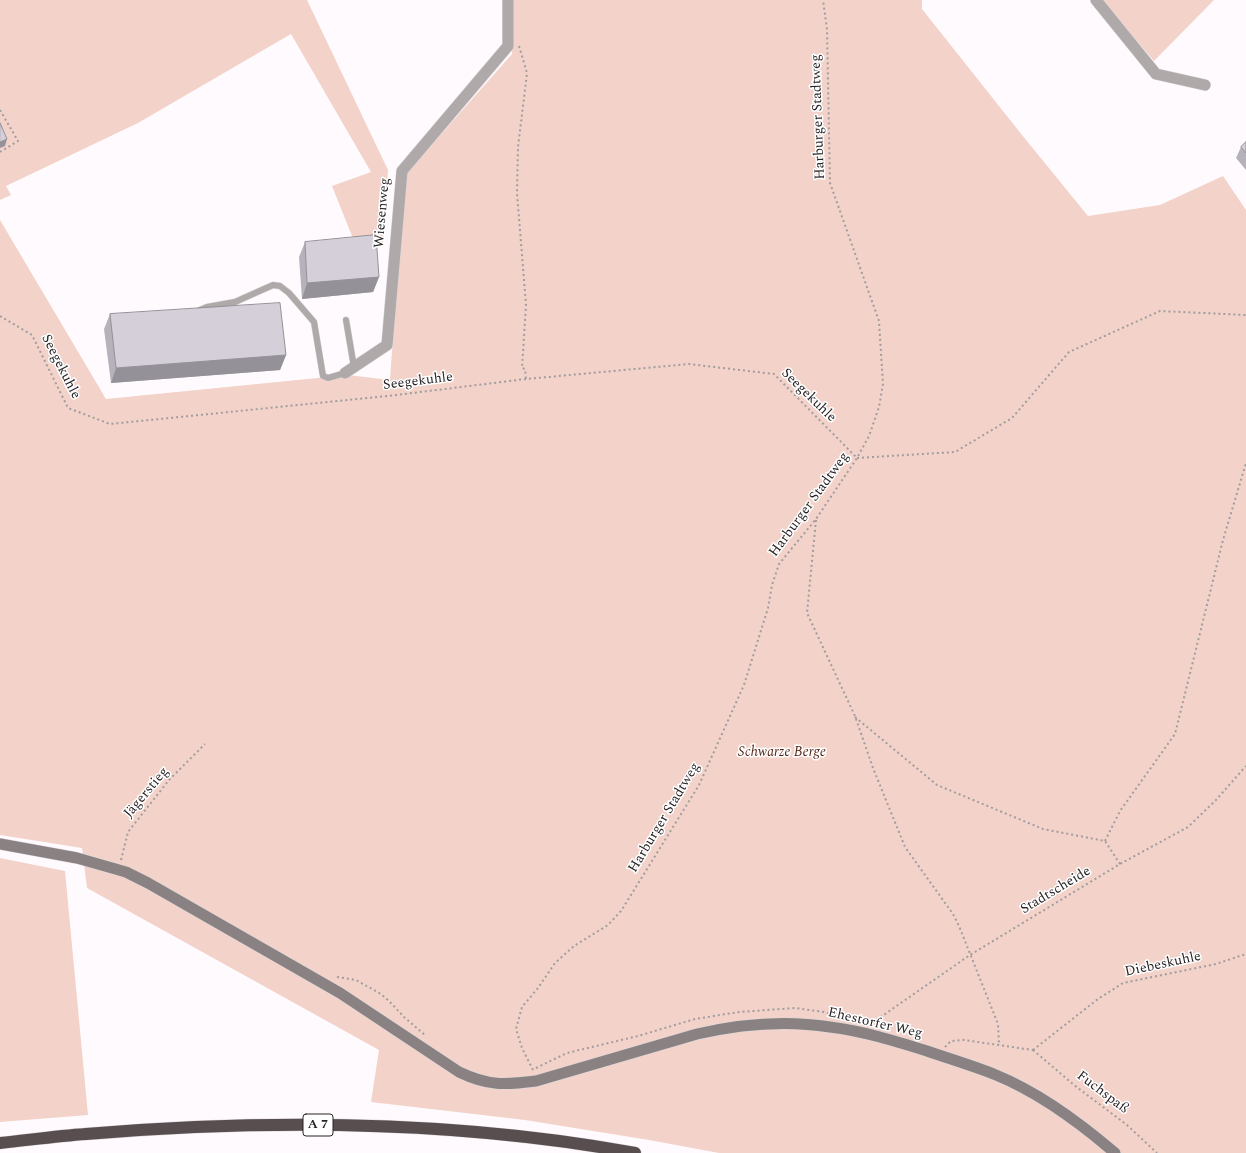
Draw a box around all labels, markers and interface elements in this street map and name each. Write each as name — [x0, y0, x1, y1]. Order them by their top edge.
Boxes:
street label: Harburger Stadtweg — [808, 54, 830, 180]
street label: Wiesenweg — [372, 177, 394, 249]
street label: Seegekuhle — [37, 332, 83, 402]
street label: Seegekuhle — [777, 366, 839, 426]
street label: Seegekuhle — [382, 369, 454, 395]
street label: Harburger Stadtweg — [766, 449, 854, 561]
park label: Schwarze Berge — [738, 745, 826, 761]
street label: Harburger Stadtweg — [625, 760, 705, 876]
street label: Jägerstieg — [121, 764, 173, 822]
street label: Stadtscheide — [1018, 864, 1094, 918]
street label: Diebeskuhle — [1123, 949, 1203, 981]
street label: Ehestorfer Weg — [826, 1005, 924, 1043]
street label: Fuchspaß — [1073, 1068, 1131, 1118]
road number: A 7 — [303, 1114, 333, 1136]

